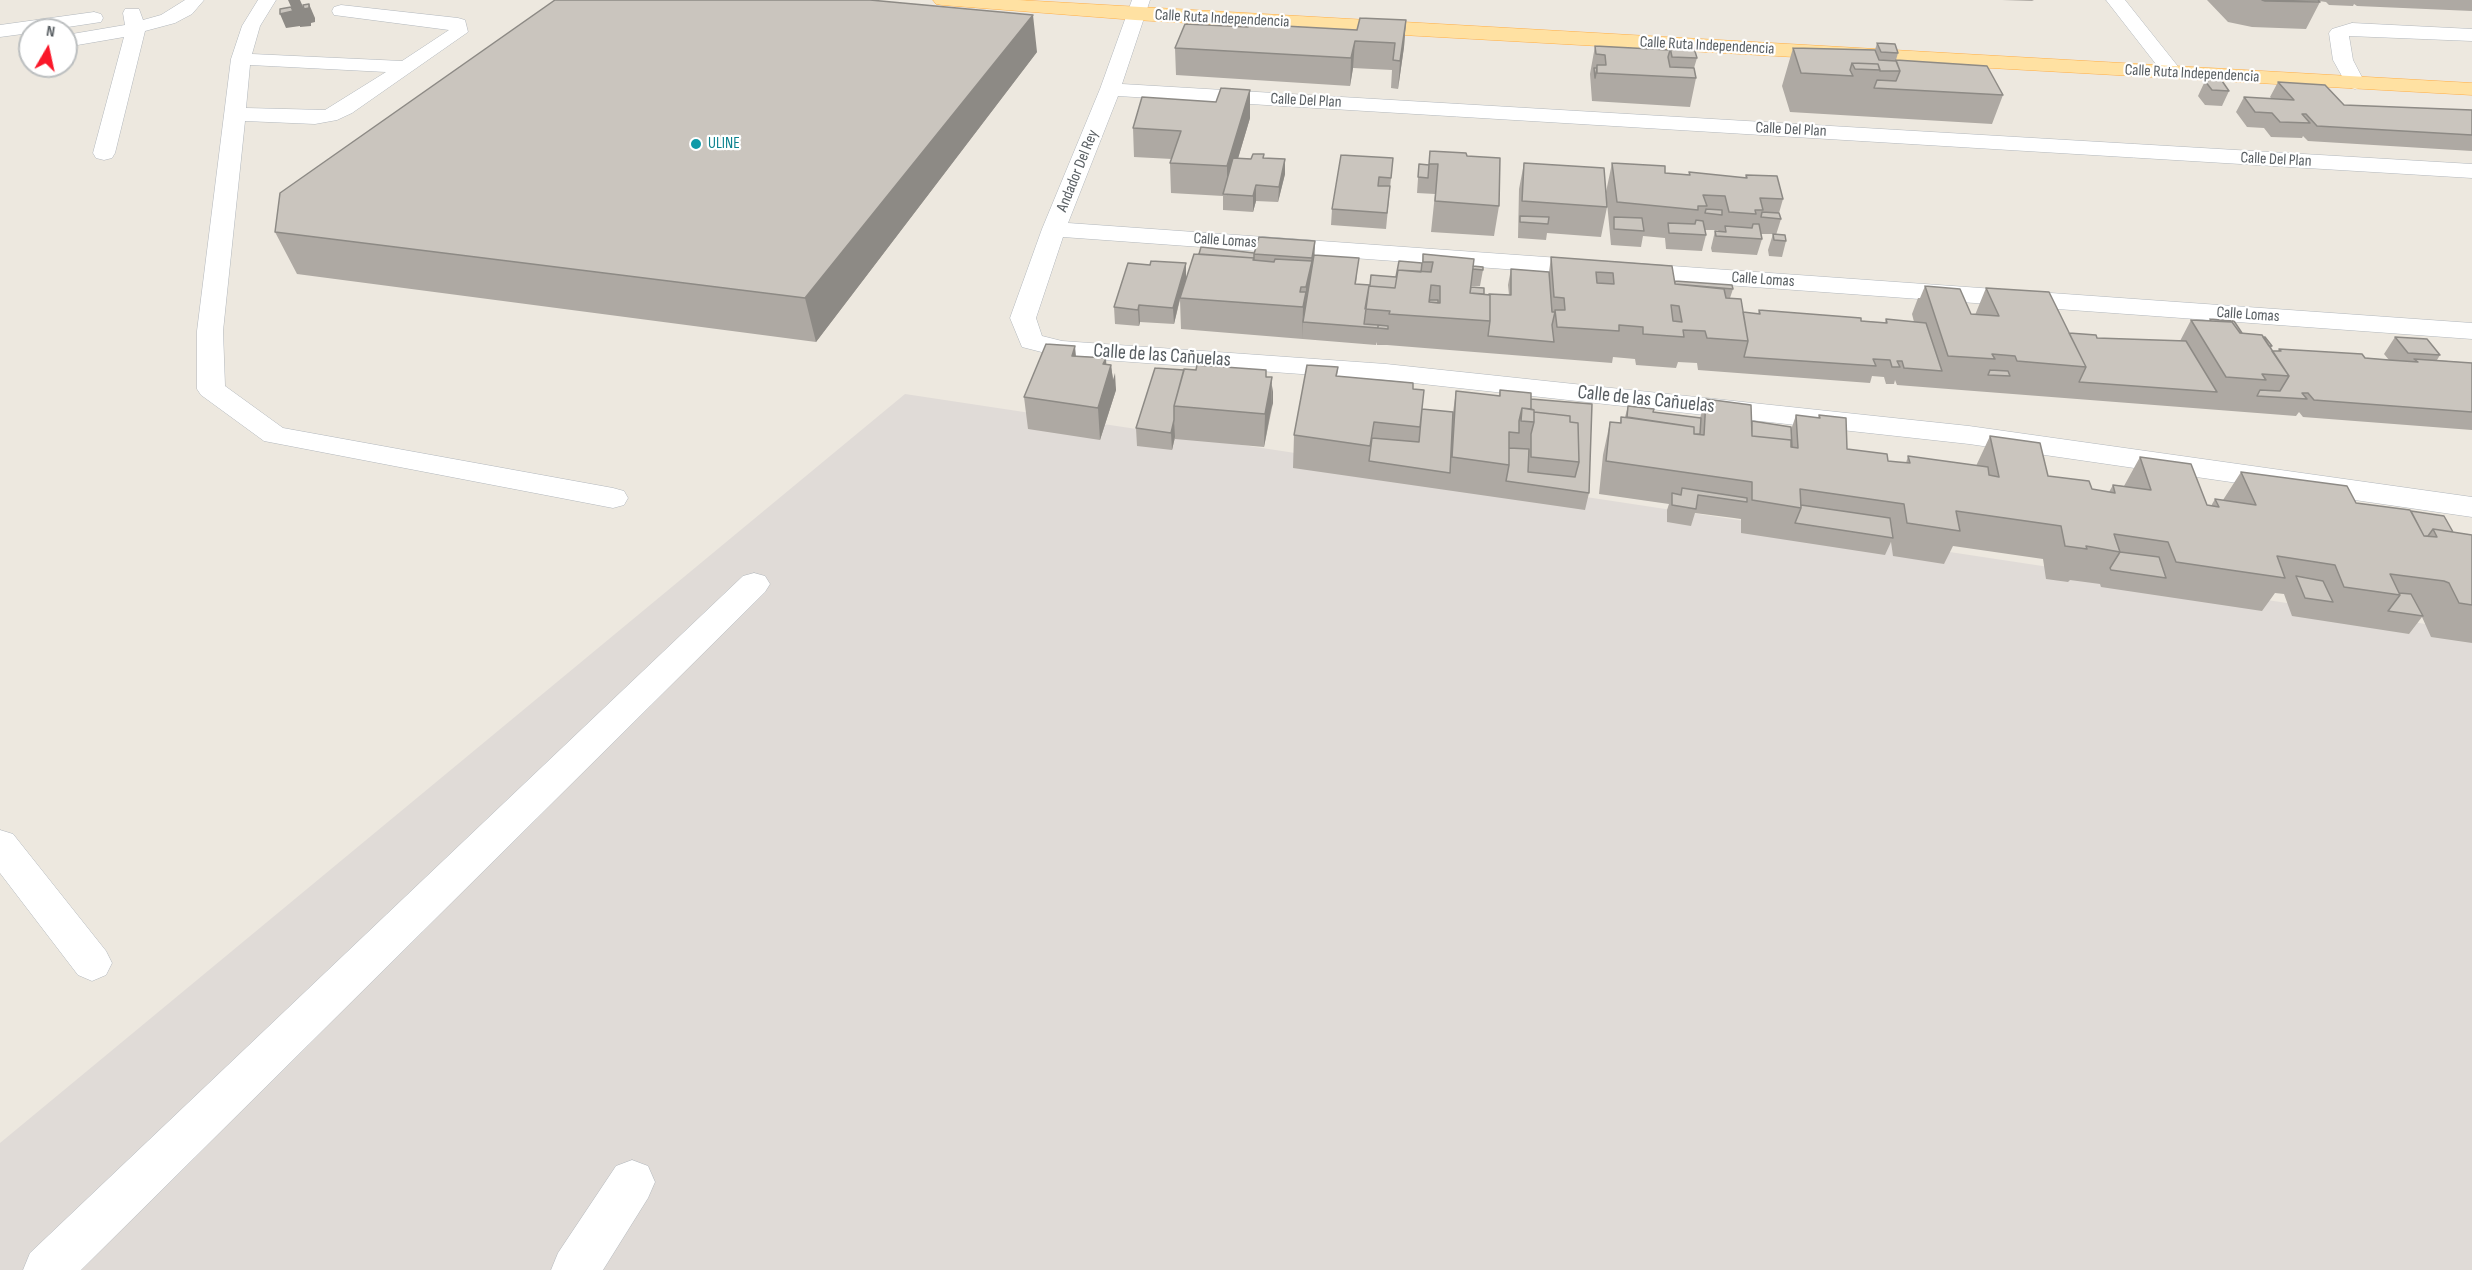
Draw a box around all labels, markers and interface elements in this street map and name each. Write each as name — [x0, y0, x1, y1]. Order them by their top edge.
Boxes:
street label: Calle Ruta Independencia — [1154, 6, 1290, 32]
north arrow — [18, 18, 78, 78]
text: N — [45, 22, 56, 42]
street label: Calle Ruta Independencia — [1639, 33, 1775, 59]
street label: Calle Ruta Independencia — [2124, 61, 2260, 87]
street label: Calle Del Plan — [1270, 90, 1342, 112]
street label: Calle Del Plan — [1755, 119, 1827, 141]
street label: Andador Del Rey — [1053, 127, 1103, 215]
place label: ULINE — [708, 134, 740, 154]
marker: ULINE — [689, 137, 703, 151]
street label: Calle Del Plan — [2240, 149, 2312, 171]
street label: Calle Lomas — [1193, 229, 1257, 253]
street label: Calle Lomas — [1731, 268, 1795, 292]
street label: Calle Lomas — [2216, 303, 2280, 327]
street label: Calle de las Cañuelas — [1092, 339, 1232, 373]
street label: Calle de las Cañuelas — [1576, 381, 1716, 419]

